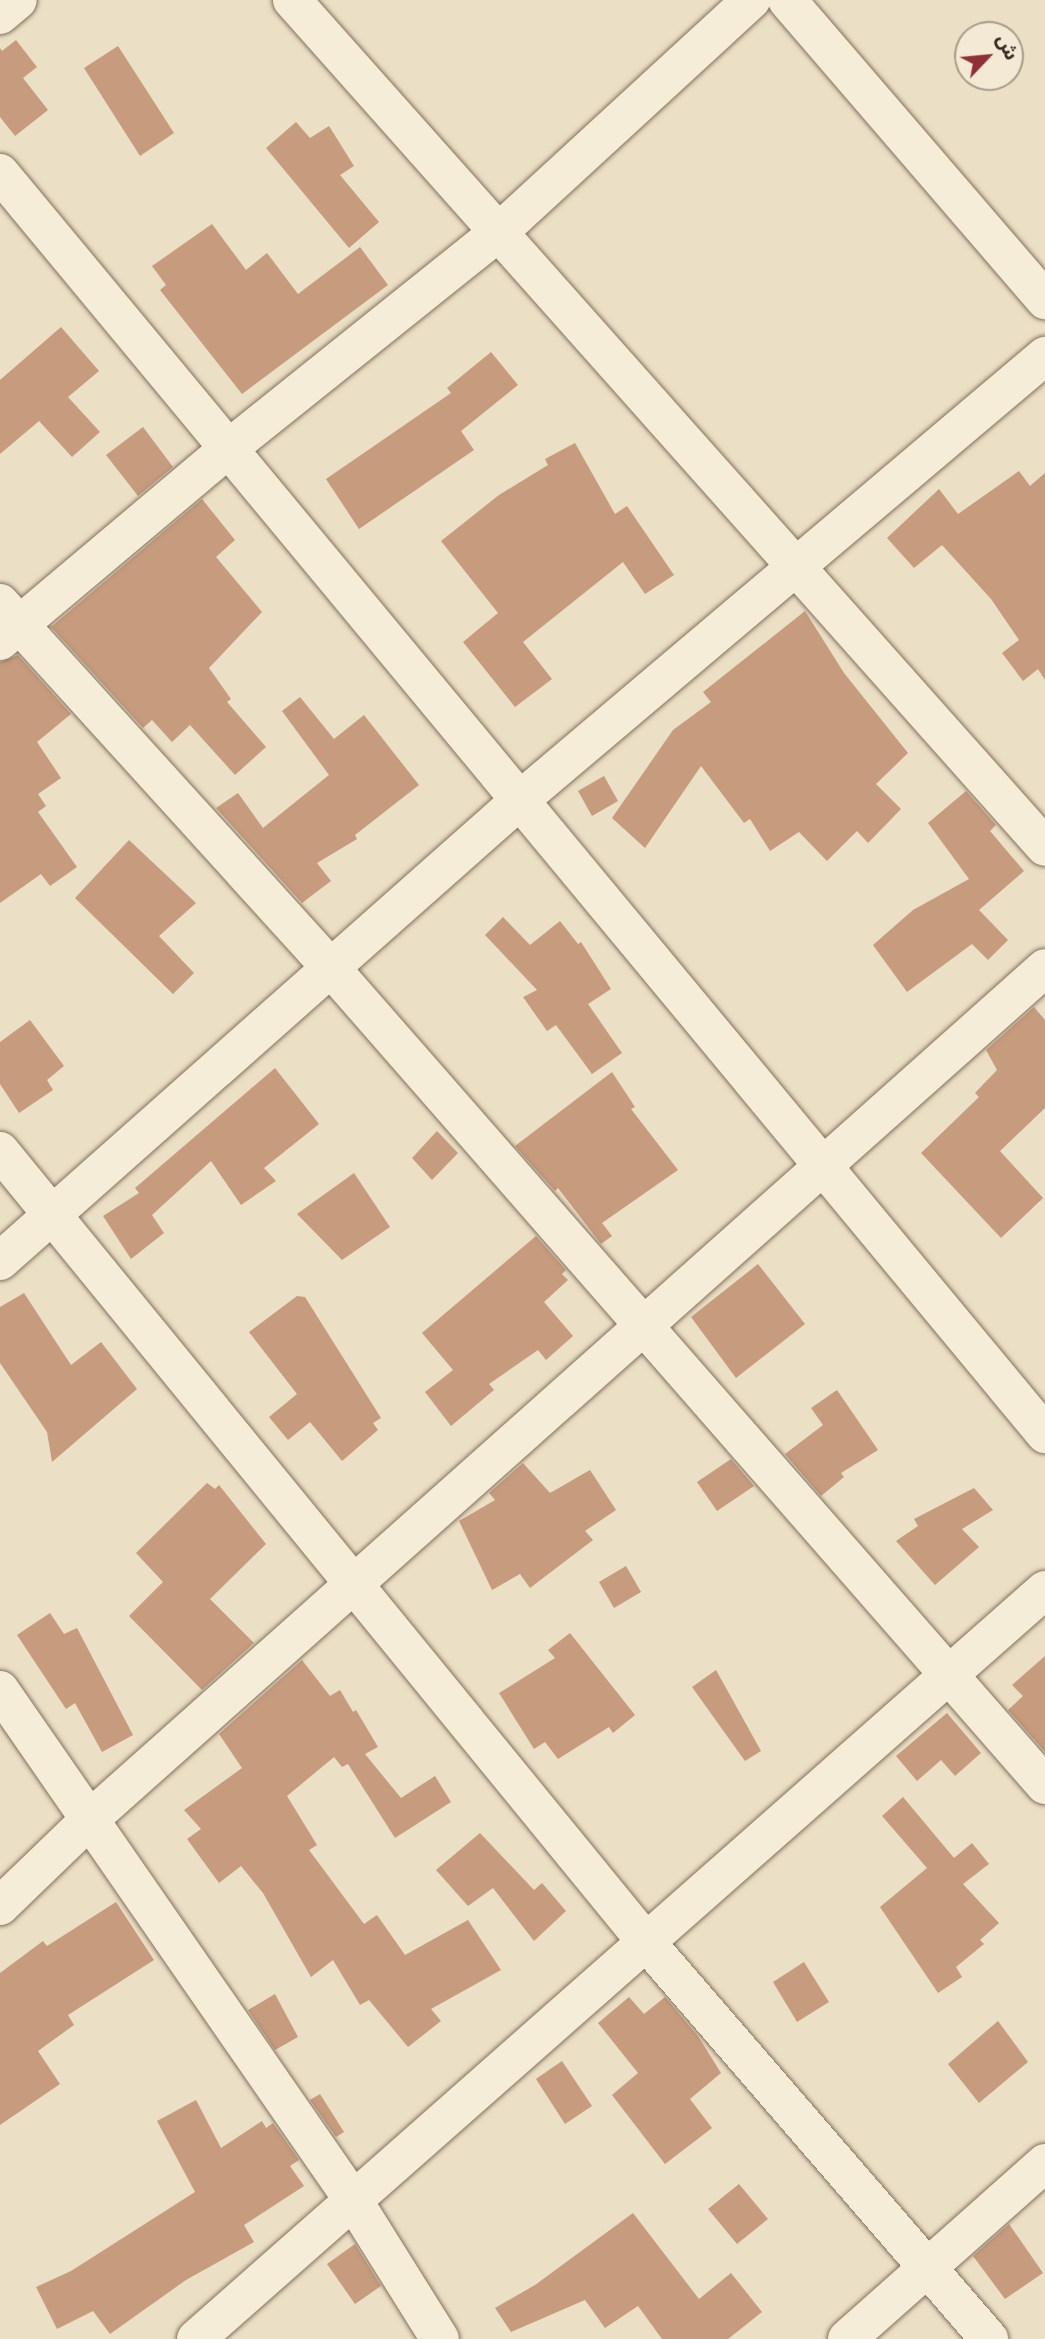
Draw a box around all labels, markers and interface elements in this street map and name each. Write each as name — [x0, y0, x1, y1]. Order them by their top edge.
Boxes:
north arrow — [954, 21, 1024, 91]
text: ش — [988, 29, 1025, 66]

